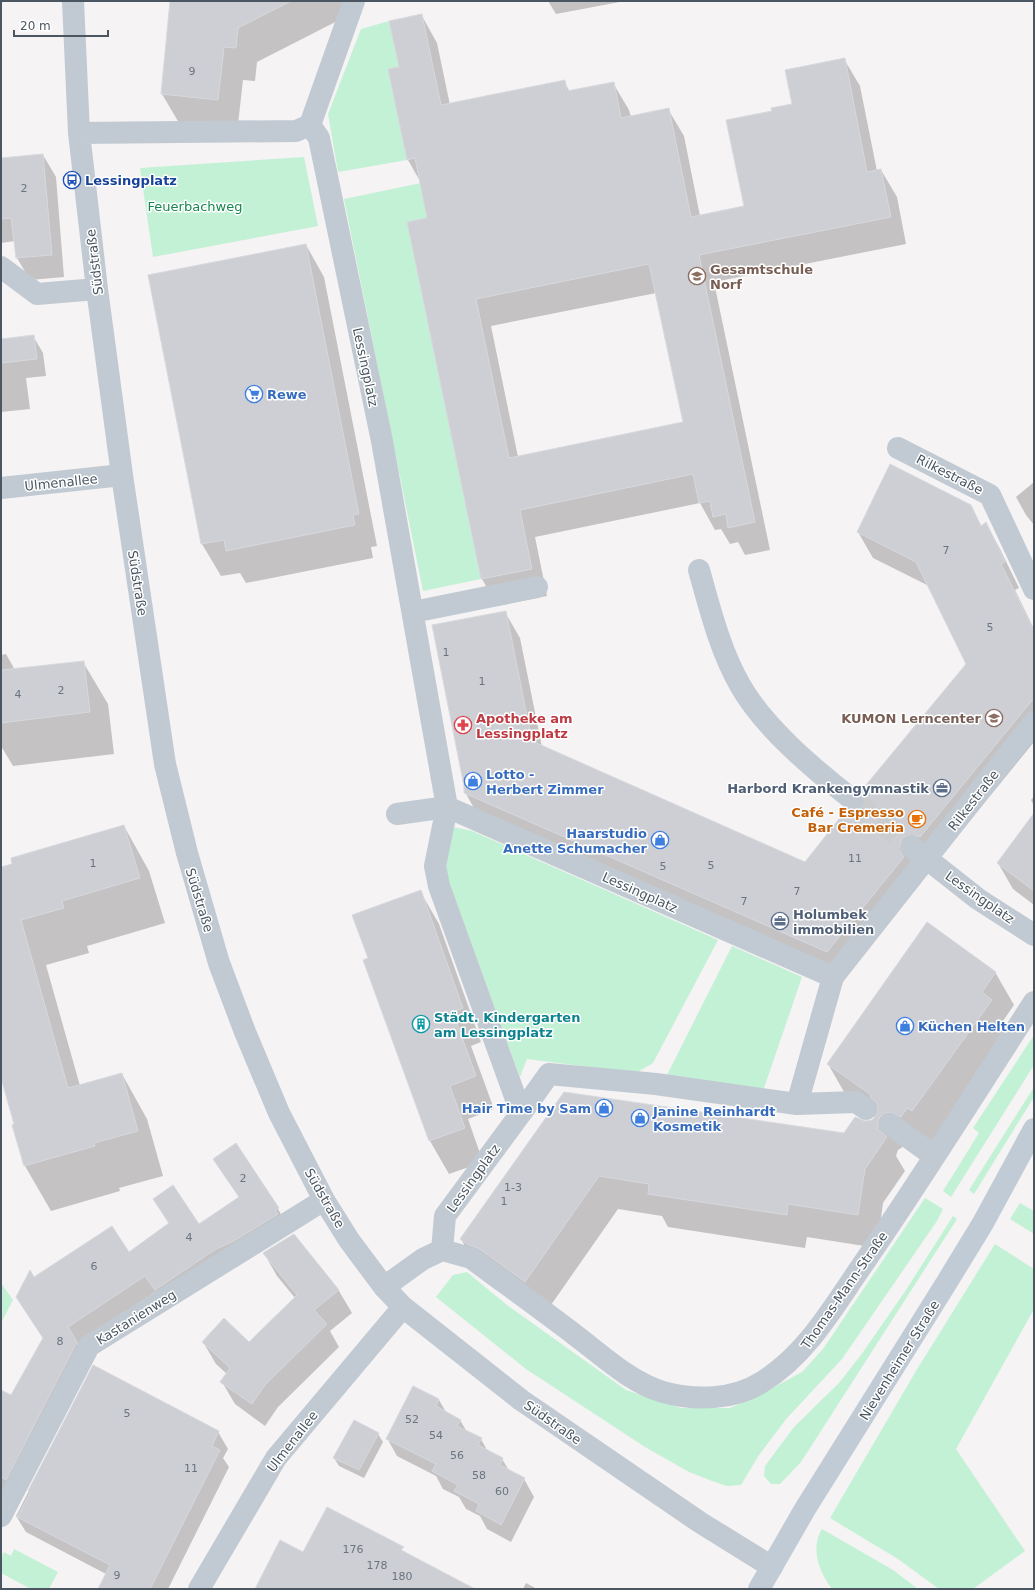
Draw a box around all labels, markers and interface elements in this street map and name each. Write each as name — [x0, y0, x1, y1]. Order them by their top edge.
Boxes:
scale bar — [14, 12, 108, 38]
text: 20 m — [20, 19, 51, 33]
house number: 9 — [189, 65, 196, 78]
bus stop icon: Lessingplatz — [62, 170, 82, 190]
place label: Lessingplatz — [85, 173, 177, 188]
house number: 2 — [21, 182, 28, 195]
park label: Feuerbachweg — [148, 199, 242, 214]
street label: Südstraße — [83, 228, 106, 296]
place label: Gesamtschule Norf — [710, 262, 813, 292]
school or university icon: Gesamtschule Norf — [687, 266, 707, 286]
street label: Lessingplatz — [350, 326, 381, 408]
supermarket icon: Rewe — [244, 384, 264, 404]
place label: Rewe — [267, 387, 307, 402]
street label: Rilkestraße — [914, 451, 986, 498]
street label: Ulmenallee — [24, 471, 98, 494]
house number: 7 — [943, 544, 950, 557]
street label: Südstraße — [125, 549, 150, 617]
house number: 5 — [987, 621, 994, 634]
house number: 1 — [443, 646, 450, 659]
house number: 1 — [479, 675, 486, 688]
house number: 2 — [58, 684, 65, 697]
house number: 4 — [15, 688, 22, 701]
school or university icon: KUMON Lerncenter — [984, 708, 1004, 728]
place label: Apotheke am Lessingplatz — [476, 711, 573, 741]
place label: KUMON Lerncenter — [841, 711, 982, 726]
pharmacy icon: Apotheke am Lessingplatz — [453, 715, 473, 735]
place label: Lotto - Herbert Zimmer — [486, 767, 604, 797]
street label: Rilkestraße — [945, 767, 1002, 834]
shop icon: Lotto - Herbert Zimmer — [463, 771, 483, 791]
office icon: Harbord Krankengymnastik — [932, 778, 952, 798]
place label: Harbord Krankengymnastik — [727, 781, 929, 796]
place label: Café - Espresso Bar Cremeria — [791, 805, 904, 835]
cafe icon: Café - Espresso Bar Cremeria — [907, 809, 927, 829]
place label: Haarstudio Anette Schumacher — [503, 826, 648, 856]
shop icon: Haarstudio Anette Schumacher — [650, 830, 670, 850]
house number: 11 — [848, 852, 862, 865]
house number: 1 — [90, 857, 97, 870]
house number: 5 — [708, 859, 715, 872]
house number: 5 — [660, 860, 667, 873]
street label: Südstraße — [183, 866, 216, 934]
street label: Lessingplatz — [942, 868, 1017, 927]
street label: Lessingplatz — [600, 869, 680, 916]
house number: 7 — [794, 885, 801, 898]
house number: 7 — [741, 895, 748, 908]
place label: Holumbek immobilien — [793, 907, 874, 937]
office icon: Holumbek immobilien — [770, 911, 790, 931]
place label: Städt. Kindergarten am Lessingplatz — [434, 1010, 580, 1040]
building icon: Städt. Kindergarten am Lessingplatz — [411, 1014, 431, 1034]
shop icon: Küchen Helten — [895, 1016, 915, 1036]
place label: Küchen Helten — [918, 1019, 1025, 1034]
shop icon: Hair Time by Sam — [594, 1098, 614, 1118]
place label: Hair Time by Sam — [462, 1101, 591, 1116]
place label: Janine Reinhardt Kosmetik — [652, 1104, 775, 1134]
shop icon: Janine Reinhardt Kosmetik — [630, 1108, 650, 1128]
street label: Lessingplatz — [444, 1141, 503, 1215]
street label: Südstraße — [302, 1166, 348, 1231]
house number: 2 — [240, 1172, 247, 1185]
house number: 1-3 — [504, 1181, 522, 1194]
house number: 1 — [501, 1195, 508, 1208]
street label: Thomas-Mann-Straße — [798, 1229, 891, 1353]
house number: 4 — [186, 1231, 193, 1244]
house number: 6 — [91, 1260, 98, 1273]
street label: Kastanienweg — [94, 1287, 179, 1348]
street label: Nievenheimer Straße — [856, 1298, 942, 1423]
house number: 8 — [57, 1335, 64, 1348]
street label: Südstraße — [521, 1397, 584, 1448]
house number: 5 — [124, 1407, 131, 1420]
street label: Ulmenallee — [264, 1408, 321, 1475]
house number: 52 — [405, 1413, 419, 1426]
house number: 54 — [429, 1429, 443, 1442]
house number: 56 — [450, 1449, 464, 1462]
house number: 11 — [184, 1462, 198, 1475]
house number: 58 — [472, 1469, 486, 1482]
house number: 60 — [495, 1485, 509, 1498]
house number: 176 — [343, 1543, 364, 1556]
house number: 178 — [367, 1559, 388, 1572]
house number: 9 — [114, 1569, 121, 1582]
house number: 180 — [392, 1570, 413, 1583]

